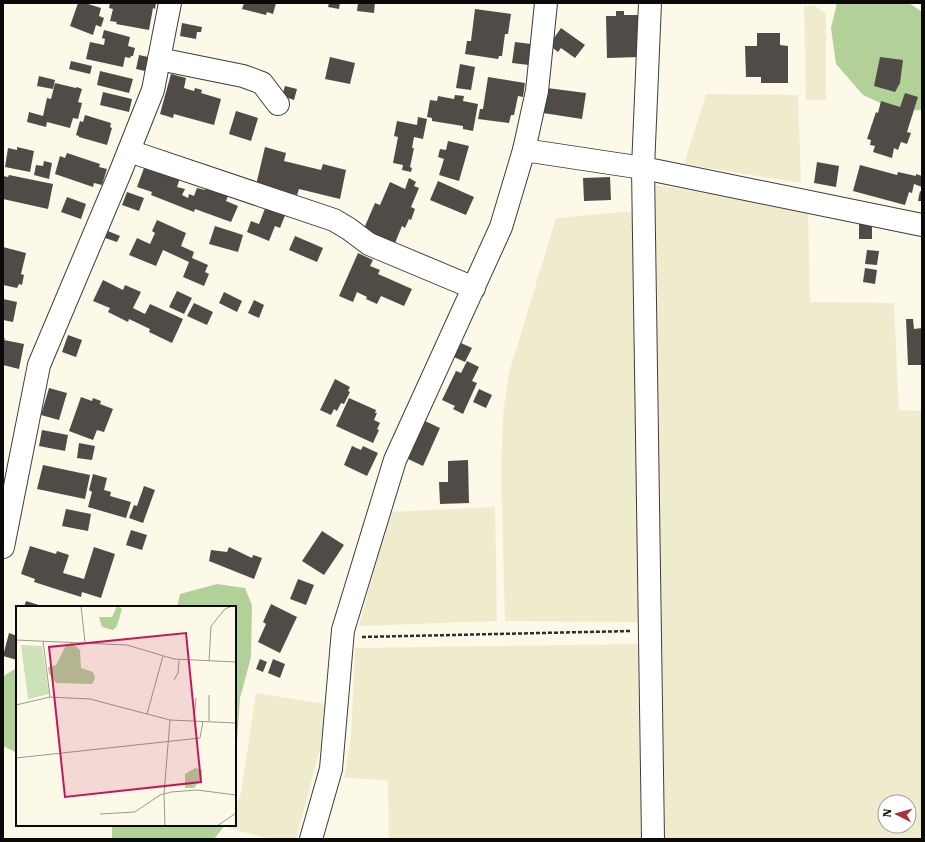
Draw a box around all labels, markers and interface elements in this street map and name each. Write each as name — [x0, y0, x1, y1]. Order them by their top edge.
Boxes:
inset map — [16, 606, 236, 826]
north arrow — [877, 794, 917, 834]
text: N — [880, 808, 895, 818]

